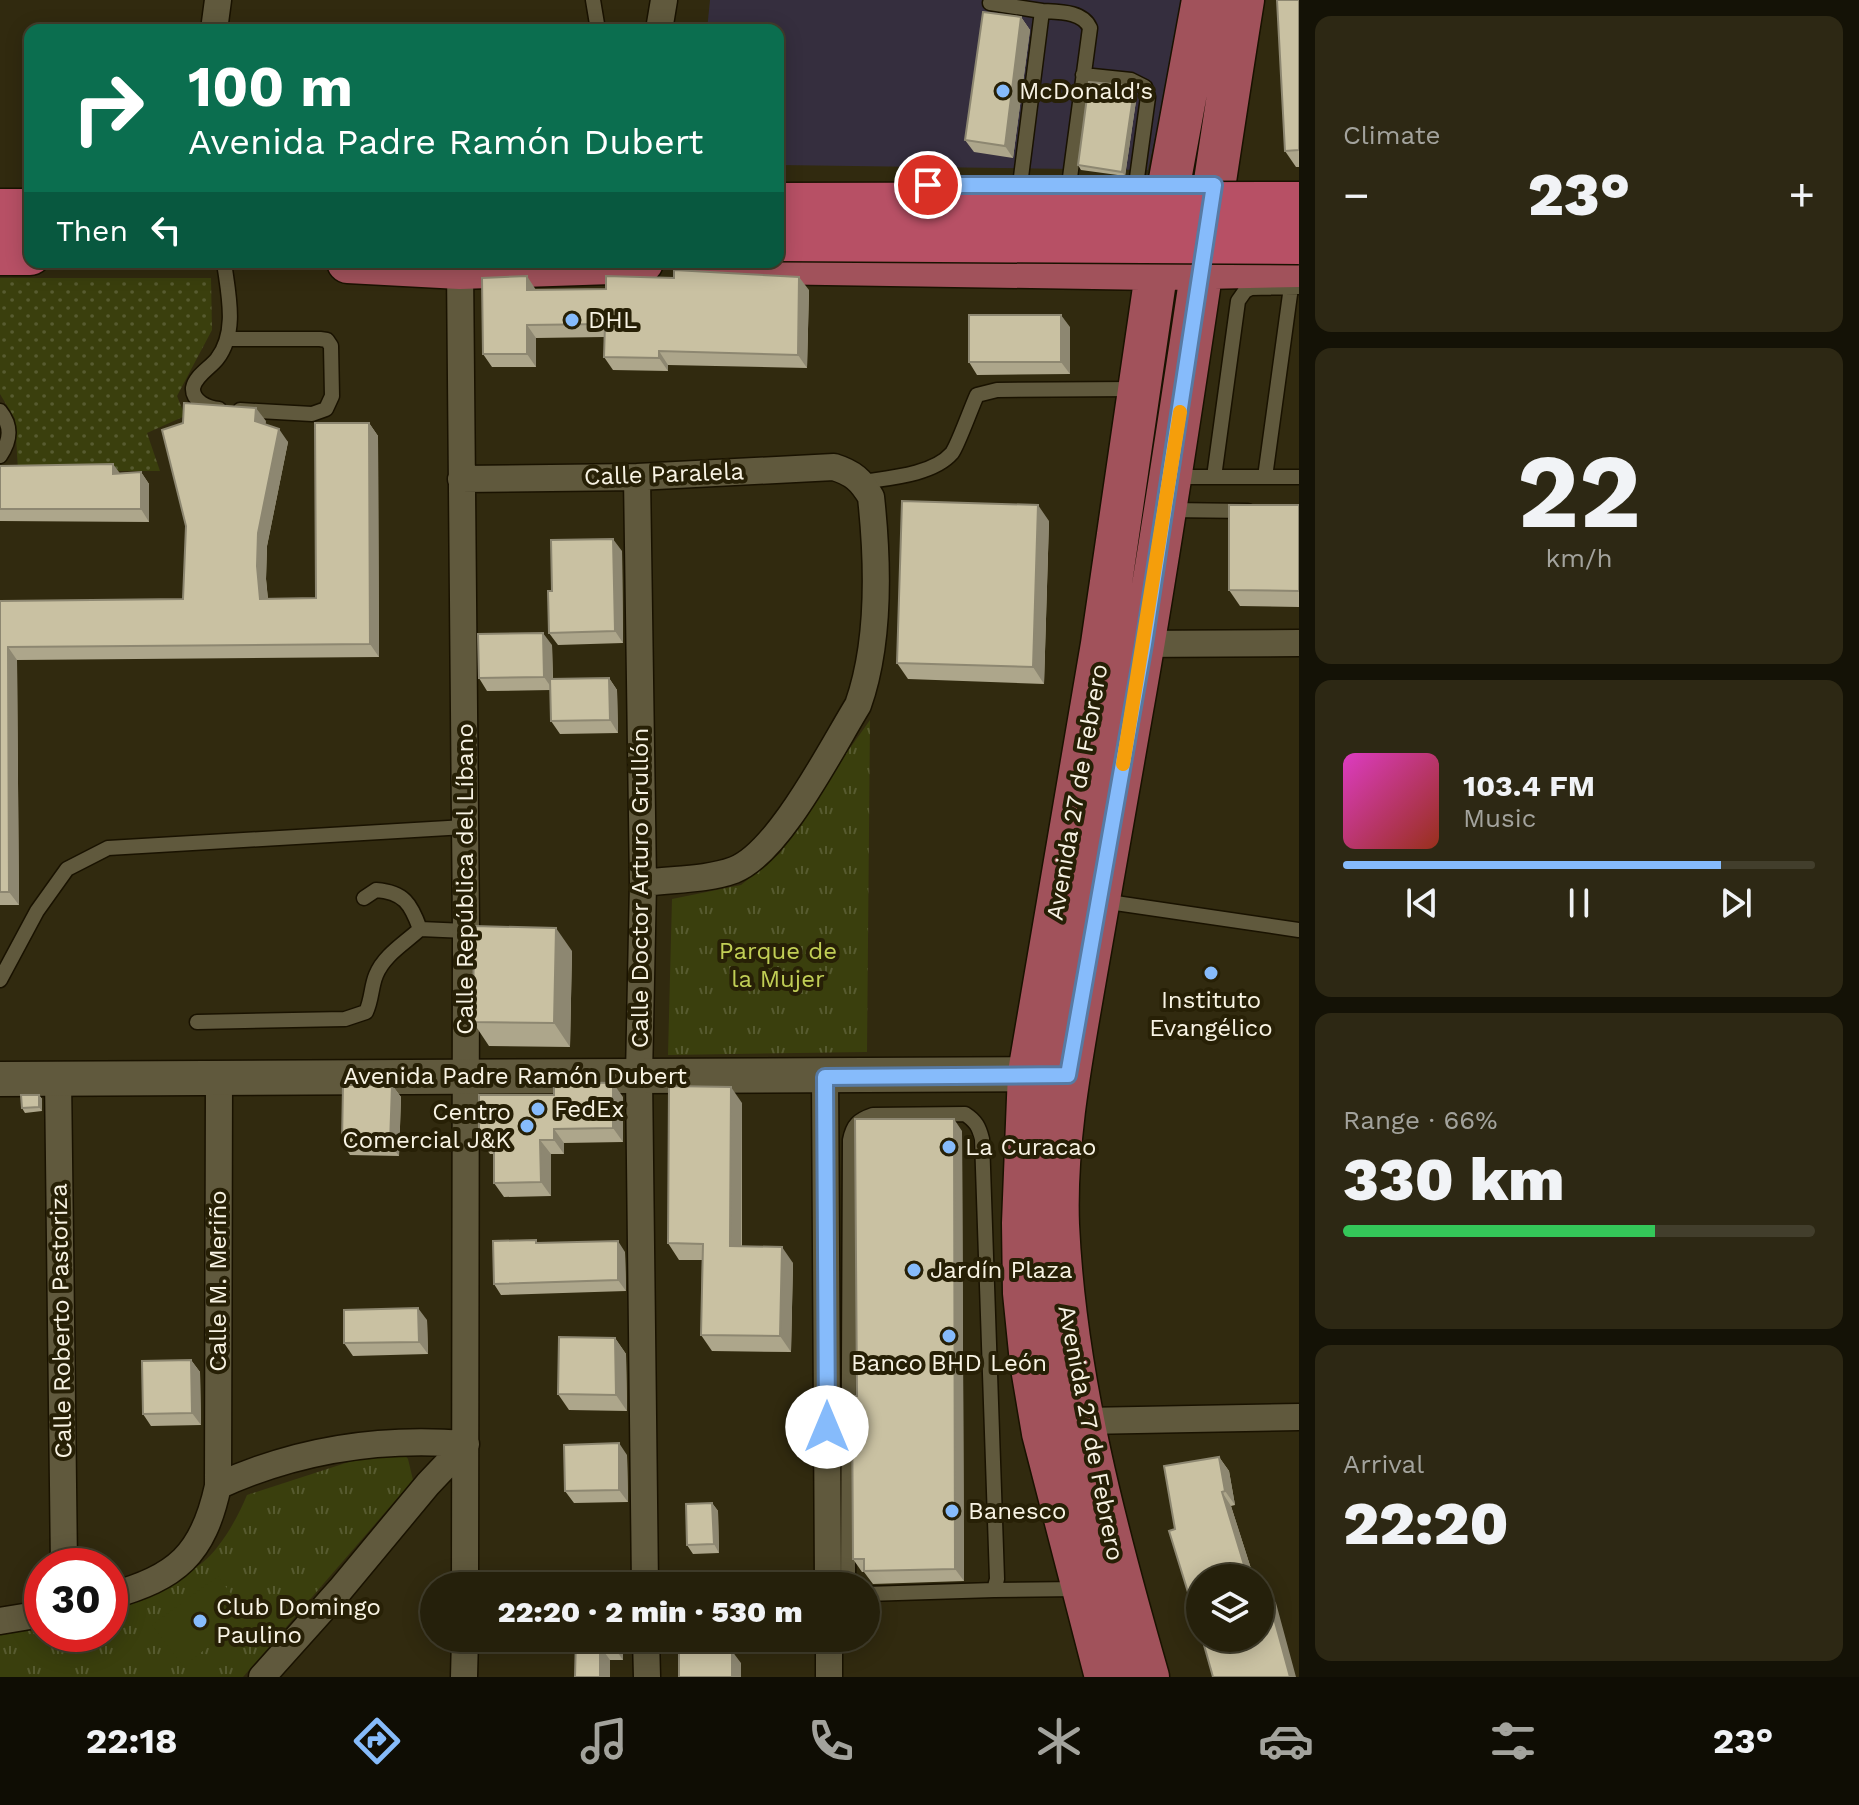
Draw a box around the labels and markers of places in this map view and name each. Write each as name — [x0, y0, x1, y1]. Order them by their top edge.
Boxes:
place label: McDonald's — [1019, 77, 1153, 105]
marker: McDonald's — [994, 82, 1012, 100]
pin — [894, 151, 962, 219]
place label: DHL — [588, 306, 637, 334]
marker: DHL — [563, 311, 581, 329]
marker: Instituto Evangélico — [1202, 964, 1220, 982]
place label: Instituto Evangélico — [1149, 986, 1273, 1042]
place label: FedEx — [554, 1095, 624, 1123]
place label: Centro Comercial J&K — [342, 1098, 511, 1154]
marker: FedEx — [529, 1100, 547, 1118]
marker: Centro Comercial J&K — [518, 1117, 536, 1135]
place label: La Curacao — [965, 1133, 1096, 1161]
marker: La Curacao — [940, 1138, 958, 1156]
place label: Jardín Plaza — [930, 1256, 1073, 1284]
marker: Jardín Plaza — [905, 1261, 923, 1279]
marker: Banco BHD León — [940, 1327, 958, 1345]
place label: Banco BHD León — [851, 1349, 1047, 1377]
place label: Banesco — [968, 1497, 1066, 1525]
marker: Banesco — [943, 1502, 961, 1520]
place label: Club Domingo Paulino — [216, 1593, 381, 1649]
marker: Club Domingo Paulino — [191, 1612, 209, 1630]

